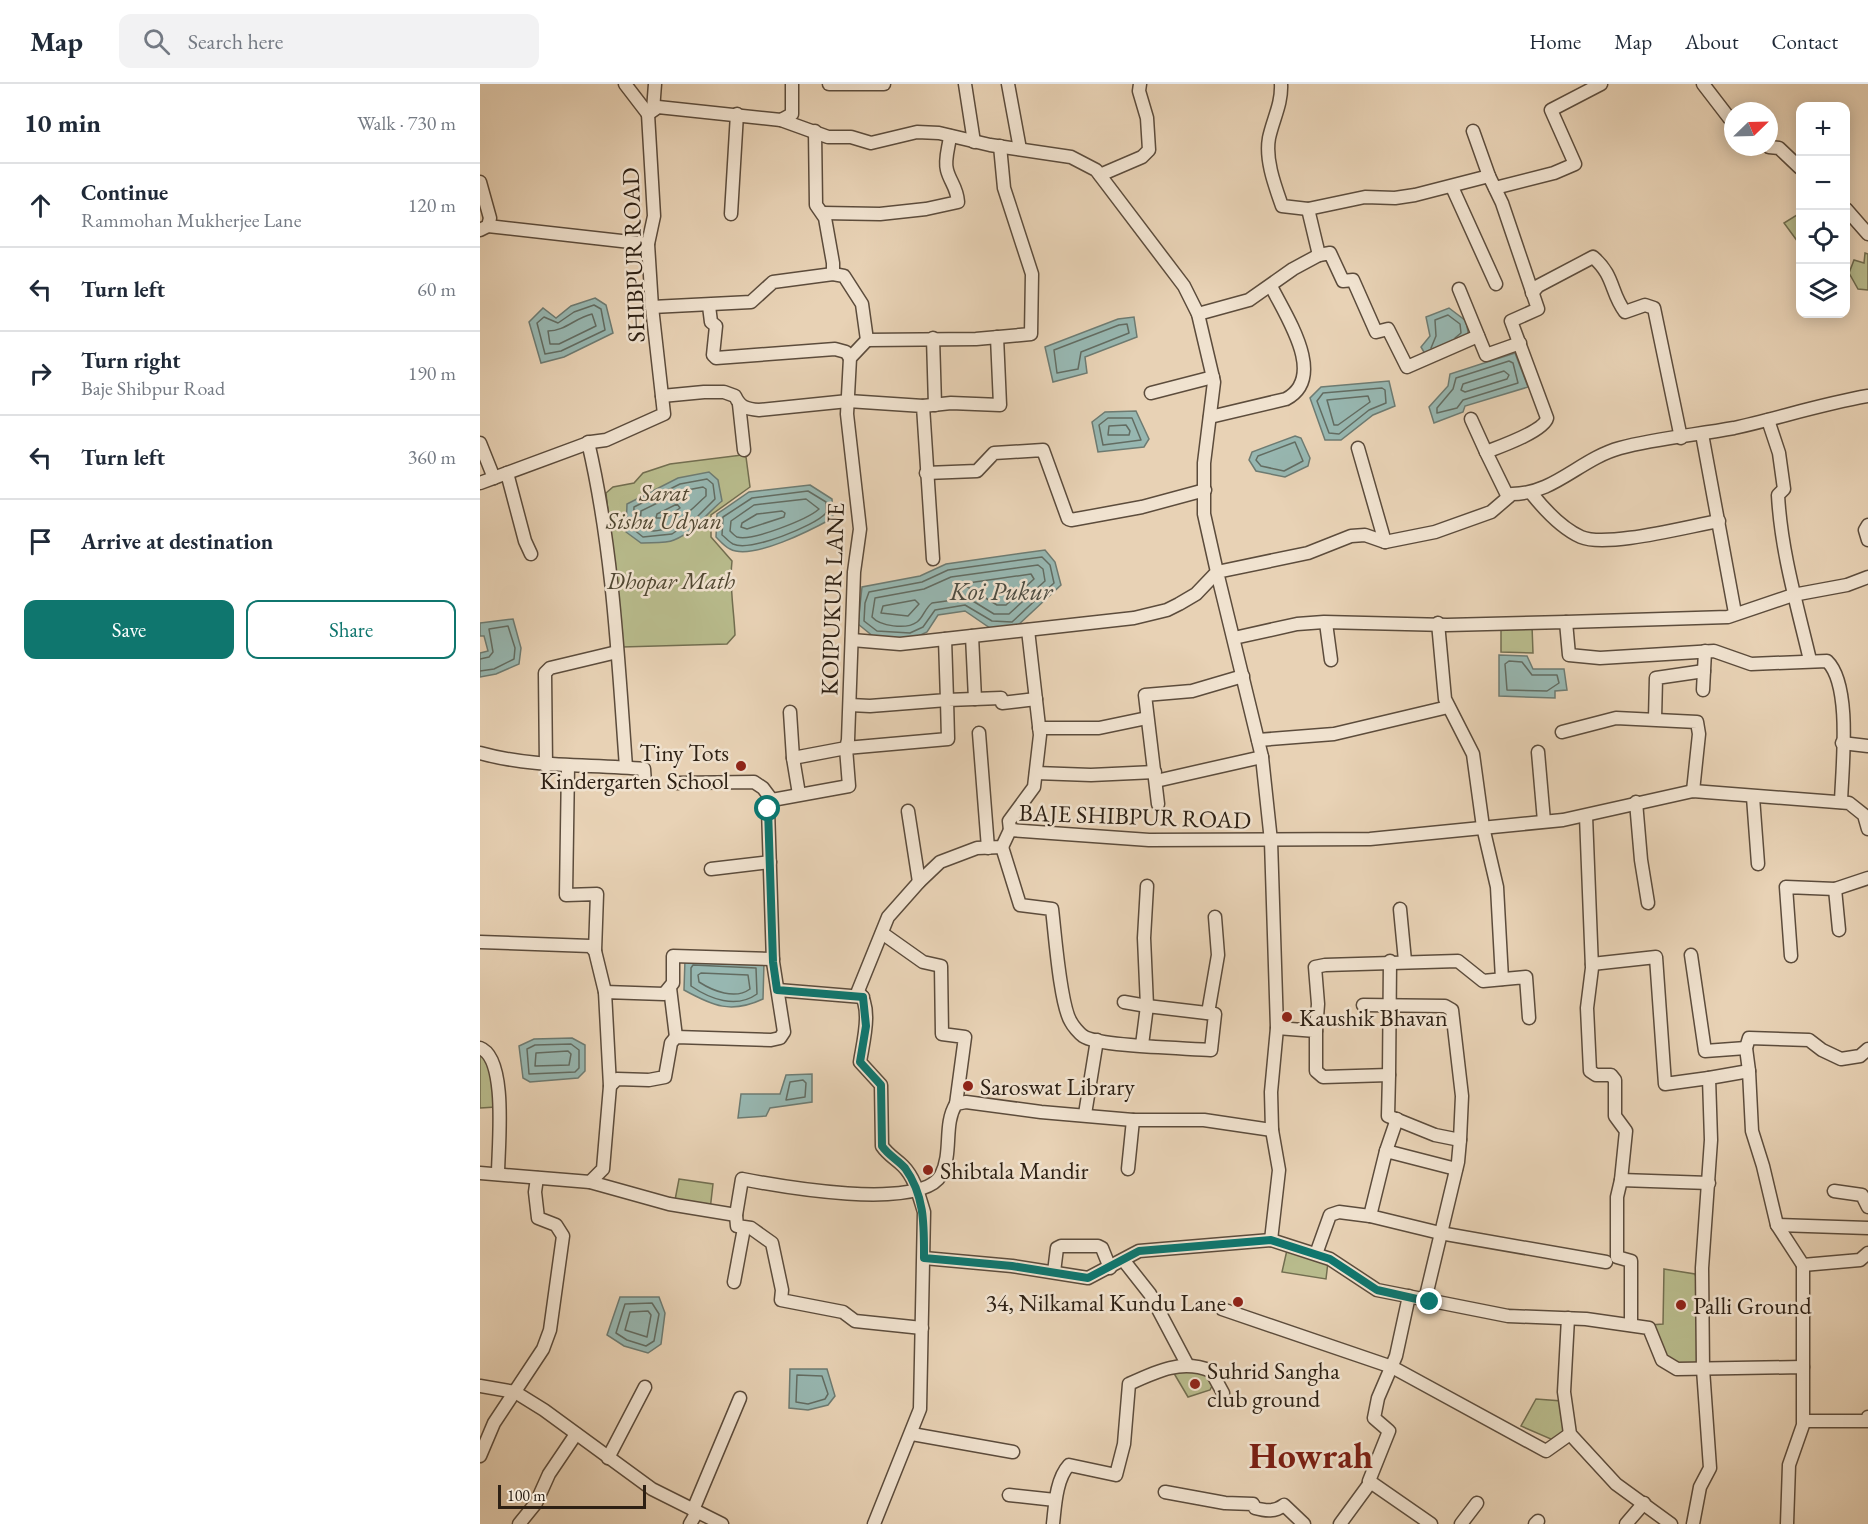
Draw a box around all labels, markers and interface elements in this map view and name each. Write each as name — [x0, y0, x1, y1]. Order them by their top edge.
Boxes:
search box — [119, 14, 539, 68]
text: Map — [30, 23, 83, 59]
icon: search — [140, 25, 173, 58]
text: Search here — [188, 27, 283, 56]
text: Home — [1529, 28, 1581, 55]
text: Map — [1614, 28, 1652, 55]
text: About — [1685, 28, 1738, 55]
text: Contact — [1771, 28, 1838, 55]
north arrow — [1724, 102, 1778, 156]
map controls — [1796, 102, 1850, 318]
button: + — [1796, 102, 1850, 156]
text: 10 min — [24, 106, 101, 140]
text: Walk · 730 m — [357, 110, 456, 136]
button: − — [1796, 156, 1850, 210]
street label: SHIBPUR ROAD — [614, 167, 652, 343]
text: Continue — [81, 178, 168, 207]
icon: ahead — [24, 189, 57, 222]
text: 120 m — [408, 192, 456, 218]
text: Rammohan Mukherjee Lane — [81, 207, 301, 233]
button: locate — [1796, 210, 1850, 264]
button: layers — [1796, 264, 1850, 318]
icon: left — [24, 273, 57, 306]
text: Turn left — [81, 275, 165, 304]
text: 60 m — [417, 276, 456, 302]
text: Turn right — [81, 346, 180, 375]
icon: right — [24, 357, 57, 390]
text: 190 m — [408, 360, 456, 386]
text: Baje Shibpur Road — [81, 375, 225, 401]
icon: left — [24, 441, 57, 474]
text: Turn left — [81, 443, 165, 472]
text: 360 m — [408, 444, 456, 470]
park label: Sarat Sishu Udyan — [605, 477, 722, 536]
street label: KOIPUKUR LANE — [813, 502, 851, 696]
icon: arrive — [24, 525, 57, 558]
text: Arrive at destination — [81, 527, 273, 556]
park label: Dhopar Math — [606, 565, 735, 596]
water label: Koi Pukur — [949, 574, 1054, 608]
button: Save — [24, 600, 234, 659]
button: Share — [246, 600, 456, 659]
place label: Tiny Tots Kindergarten School — [540, 737, 729, 796]
marker: Tiny Tots Kindergarten School — [734, 759, 748, 773]
route start — [754, 795, 780, 821]
street label: BAJE SHIBPUR ROAD — [1018, 796, 1252, 836]
place label: Kaushik Bhavan — [1299, 1002, 1448, 1033]
marker: Kaushik Bhavan — [1280, 1010, 1294, 1024]
place label: Saroswat Library — [980, 1071, 1135, 1102]
marker: Saroswat Library — [961, 1079, 975, 1093]
place label: Shibtala Mandir — [940, 1155, 1088, 1186]
marker: Shibtala Mandir — [921, 1163, 935, 1177]
place label: 34, Nilkamal Kundu Lane — [985, 1287, 1226, 1318]
route end — [1416, 1288, 1442, 1314]
place label: Palli Ground — [1693, 1290, 1813, 1321]
marker: 34, Nilkamal Kundu Lane — [1231, 1295, 1245, 1309]
marker: Palli Ground — [1674, 1298, 1688, 1312]
place label: Suhrid Sangha club ground — [1207, 1355, 1340, 1414]
marker: Suhrid Sangha club ground — [1188, 1377, 1202, 1391]
district label: Howrah — [1249, 1432, 1373, 1479]
scale bar — [498, 1482, 646, 1510]
text: 100 m — [507, 1485, 546, 1506]

